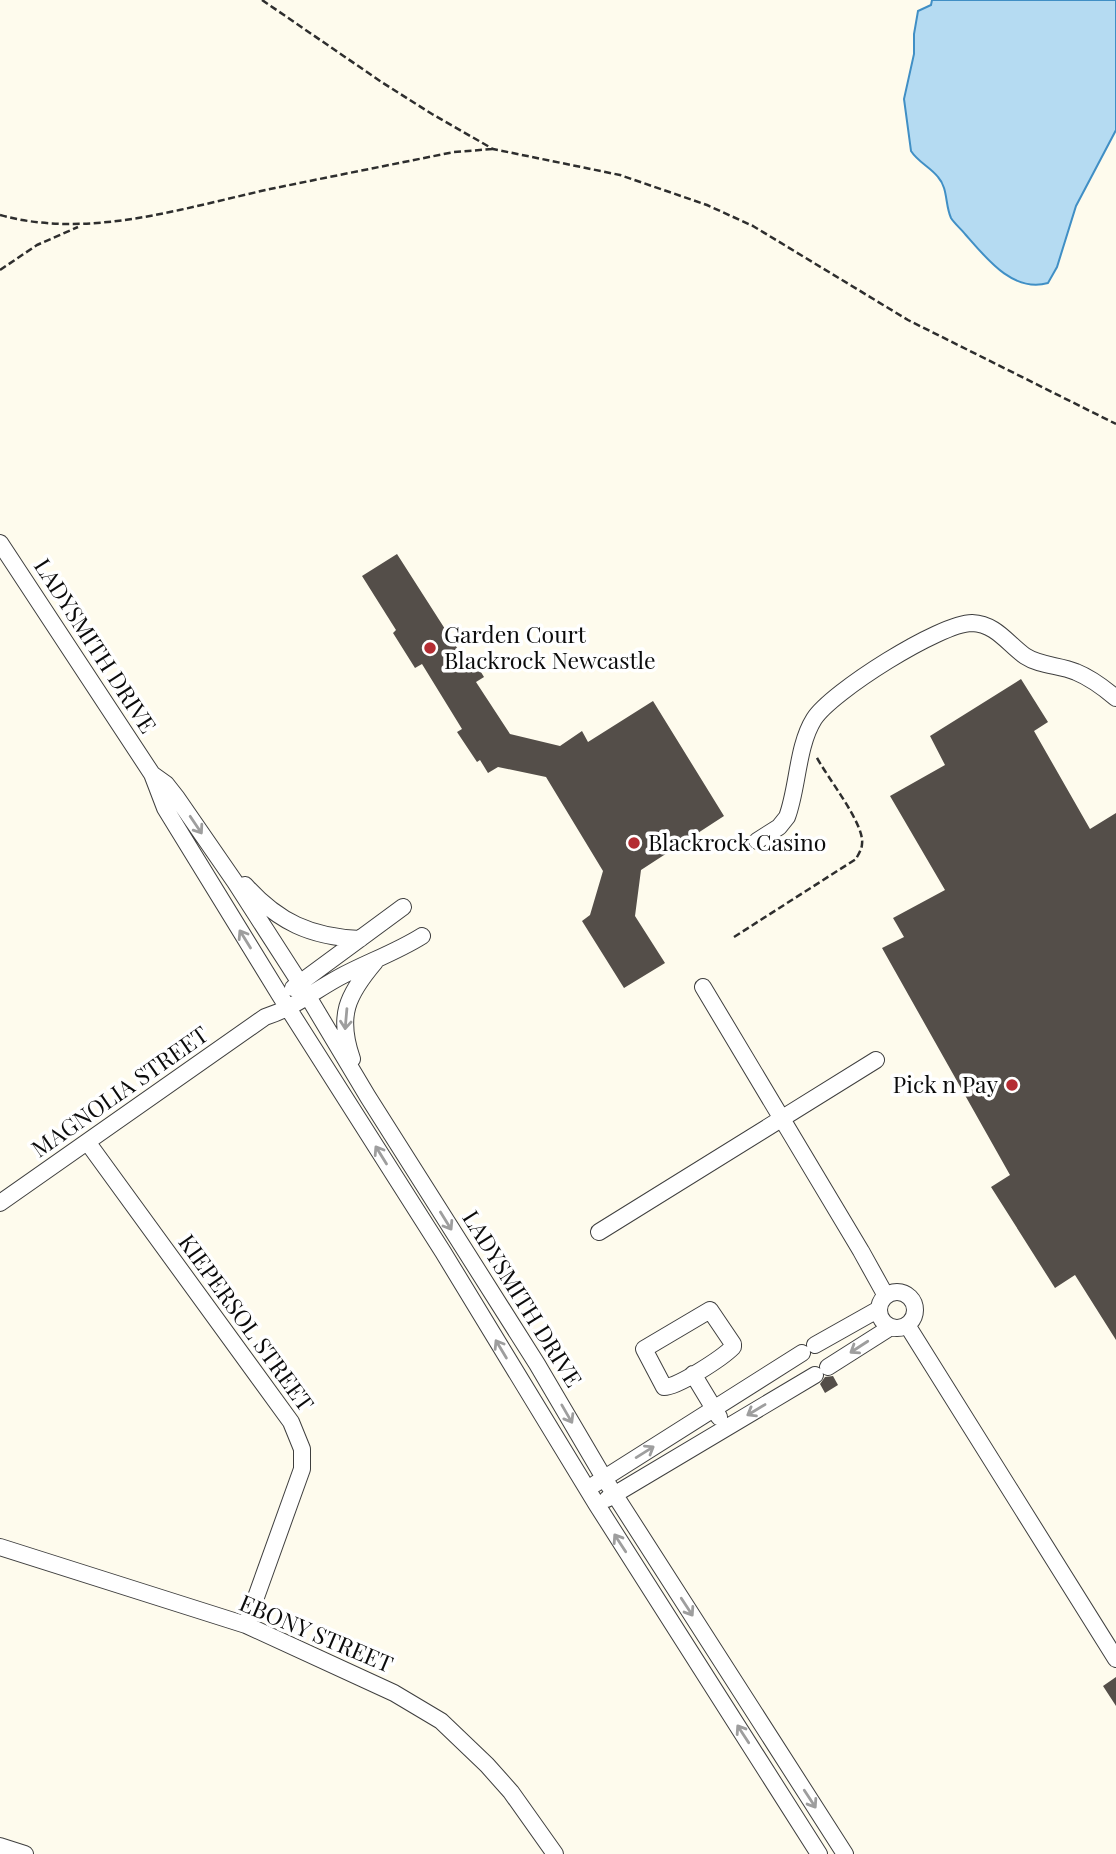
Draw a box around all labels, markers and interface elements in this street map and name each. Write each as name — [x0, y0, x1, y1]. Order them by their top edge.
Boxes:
street label: LADYSMITH DRIVE — [28, 552, 164, 739]
place label: Garden Court Blackrock Newcastle — [444, 618, 656, 675]
marker: Garden Court Blackrock Newcastle — [422, 640, 438, 656]
one-way arrow — [189, 815, 203, 834]
place label: Blackrock Casino — [648, 826, 826, 857]
marker: Blackrock Casino — [626, 835, 642, 851]
one-way arrow — [238, 929, 252, 949]
one-way arrow — [339, 1007, 352, 1030]
street label: MAGNOLIA STREET — [25, 1018, 214, 1163]
place label: Pick n Pay — [893, 1068, 998, 1099]
marker: Pick n Pay — [1004, 1077, 1020, 1093]
one-way arrow — [374, 1146, 388, 1166]
street label: LADYSMITH DRIVE — [456, 1204, 590, 1392]
one-way arrow — [440, 1211, 454, 1231]
street label: KIEPERSOL STREET — [172, 1227, 322, 1417]
one-way arrow — [494, 1339, 508, 1359]
one-way arrow — [850, 1340, 869, 1354]
one-way arrow — [747, 1403, 767, 1417]
one-way arrow — [560, 1404, 574, 1424]
one-way arrow — [634, 1445, 654, 1459]
one-way arrow — [613, 1533, 627, 1553]
street label: EBONY STREET — [235, 1586, 398, 1679]
one-way arrow — [681, 1597, 695, 1617]
one-way arrow — [735, 1725, 749, 1745]
one-way arrow — [803, 1789, 817, 1808]

